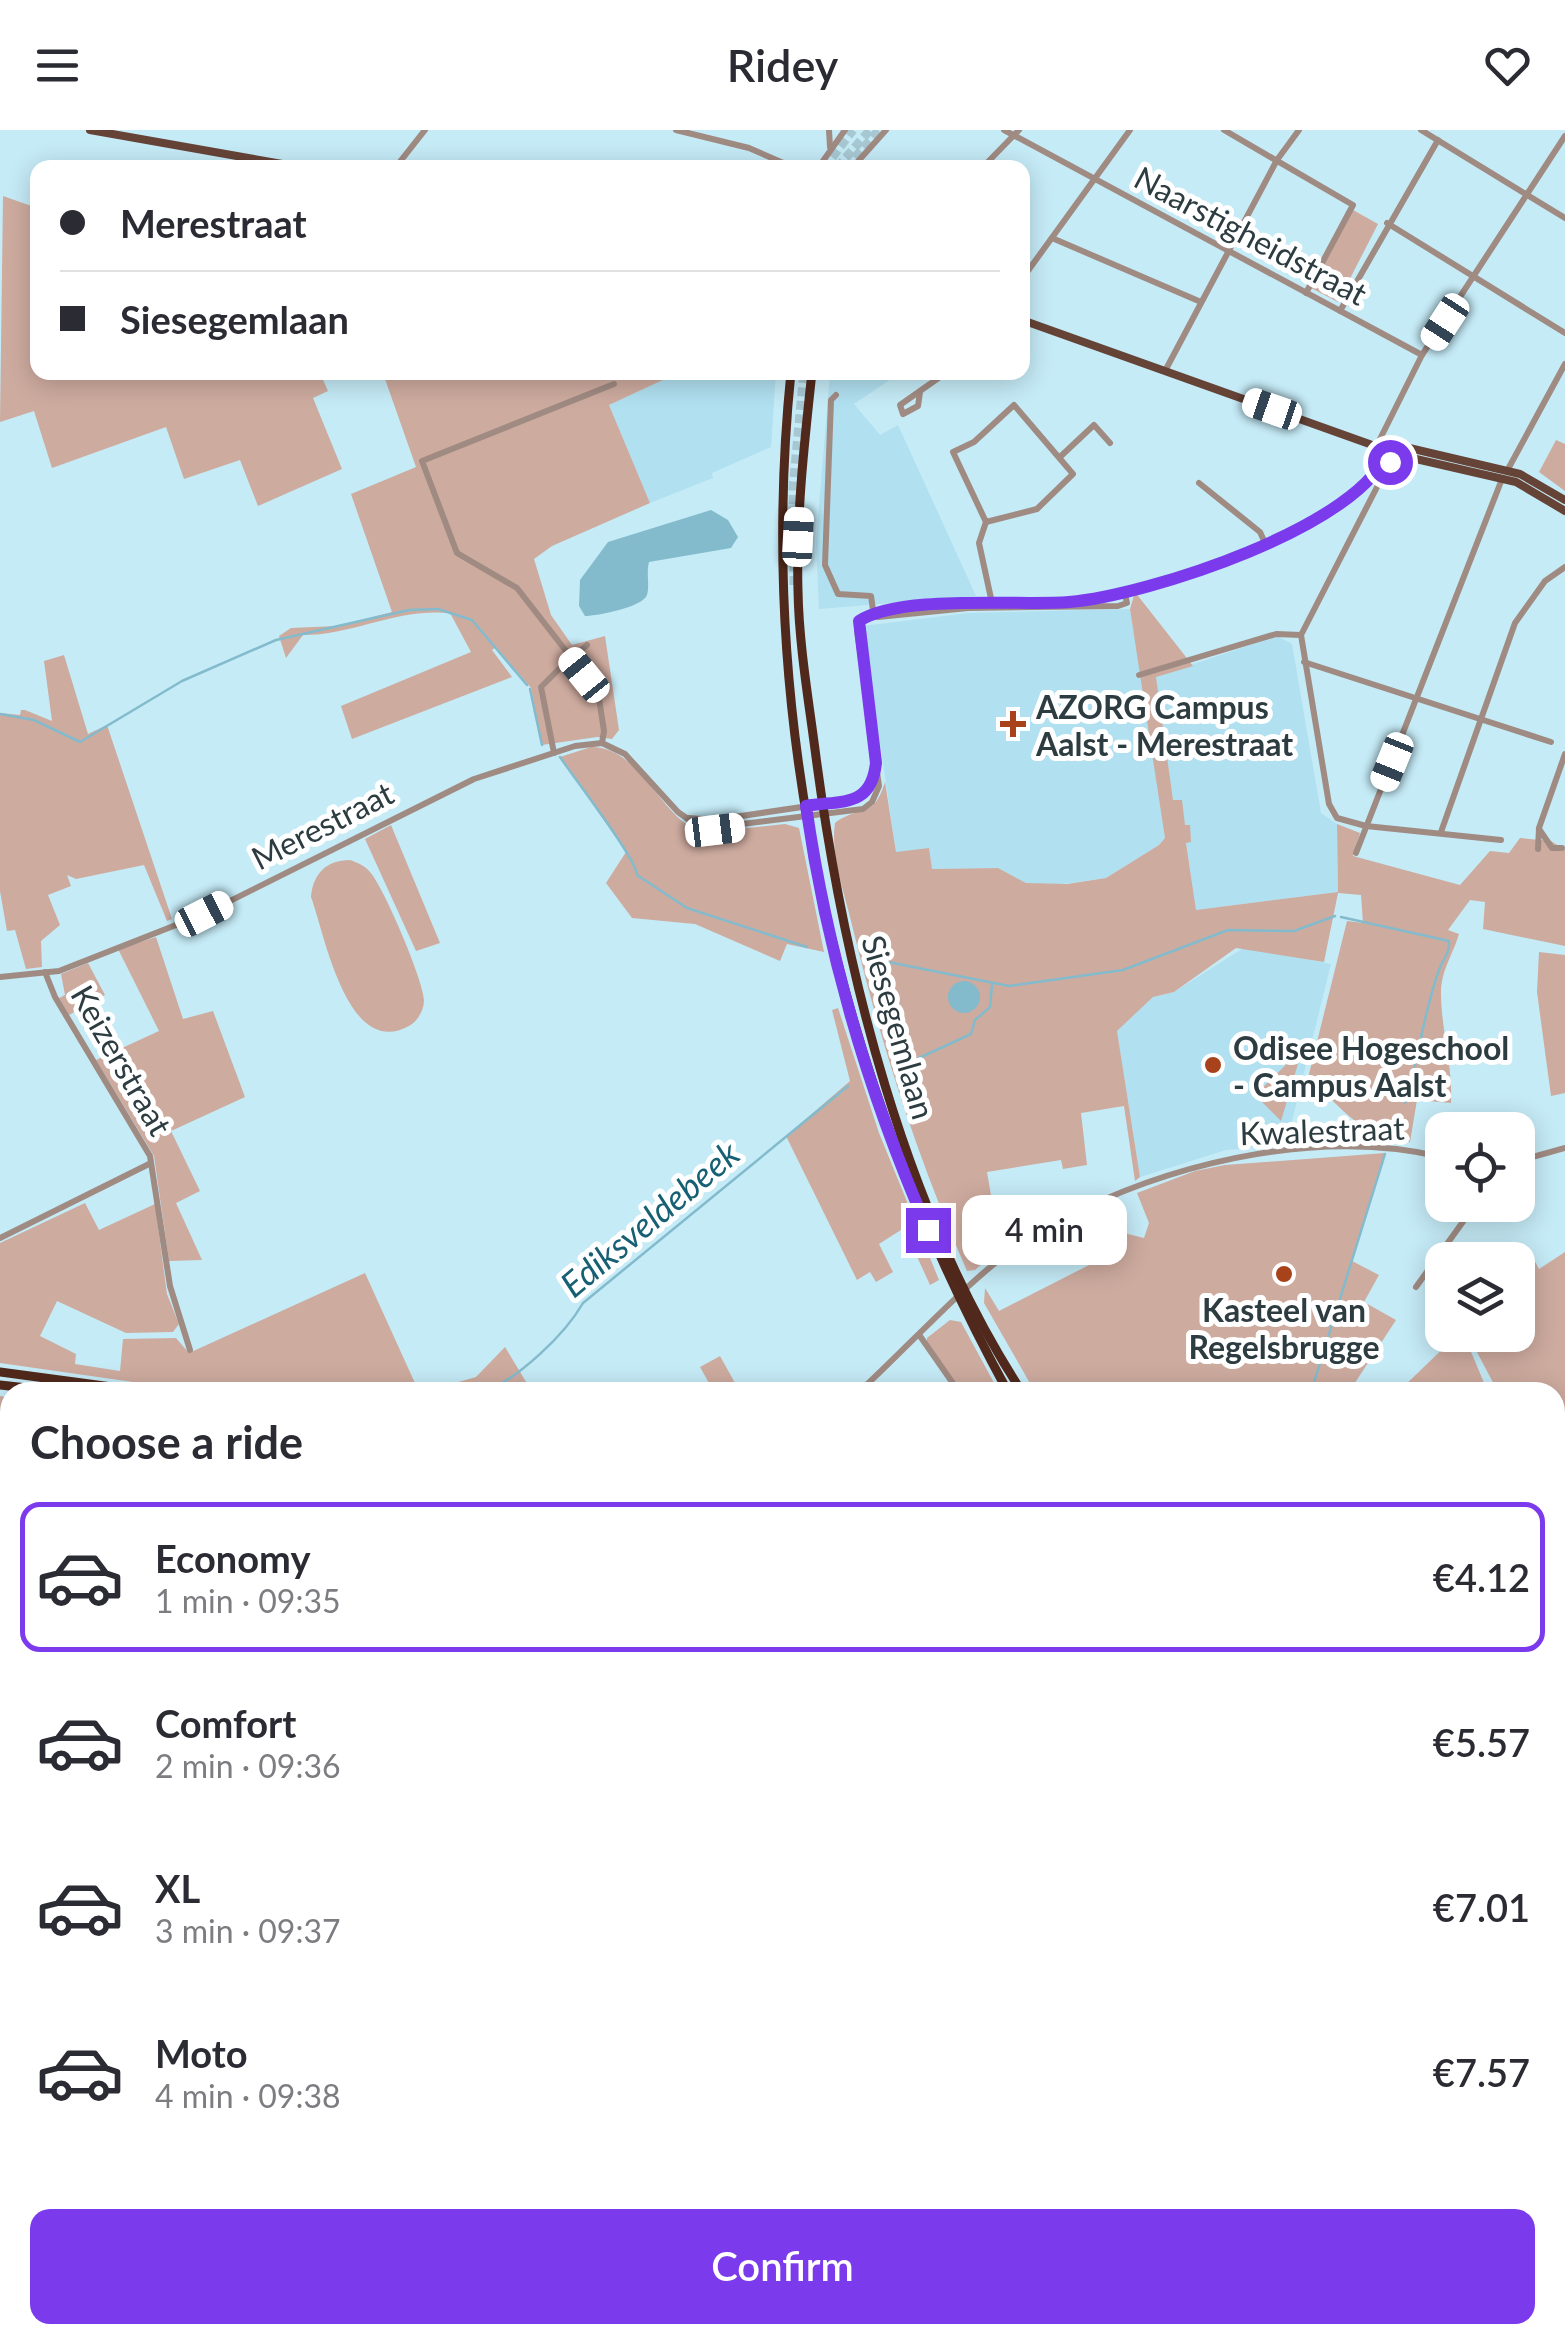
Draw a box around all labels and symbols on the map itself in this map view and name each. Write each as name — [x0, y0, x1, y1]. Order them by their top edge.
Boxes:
street label: Naarstigheidstraat — [1128, 157, 1374, 313]
car — [1416, 289, 1474, 355]
car — [1239, 385, 1305, 433]
route start — [1368, 440, 1413, 485]
car — [781, 506, 815, 568]
car — [553, 642, 615, 708]
place label: AZORG Campus Aalst - Merestraat — [1035, 687, 1293, 763]
marker: AZORG Campus Aalst - Merestraat — [1000, 711, 1026, 737]
car — [1367, 729, 1417, 795]
street label: Merestraat — [245, 772, 400, 877]
car — [683, 811, 747, 849]
car — [170, 887, 238, 941]
street label: Siesegemlaan — [854, 931, 944, 1123]
street label: Keizerstraat — [63, 978, 181, 1142]
place label: Odisee Hogeschool - Campus Aalst — [1233, 1028, 1509, 1104]
marker: Odisee Hogeschool - Campus Aalst — [1202, 1054, 1224, 1076]
street label: Kwalestraat — [1239, 1108, 1406, 1152]
water label: Ediksveldebeek — [551, 1131, 747, 1305]
callout: 4 min — [963, 1195, 1128, 1265]
route end — [906, 1208, 951, 1253]
marker: Kasteel van Regelsbrugge — [1273, 1263, 1295, 1285]
place label: Kasteel van Regelsbrugge — [1188, 1290, 1380, 1366]

